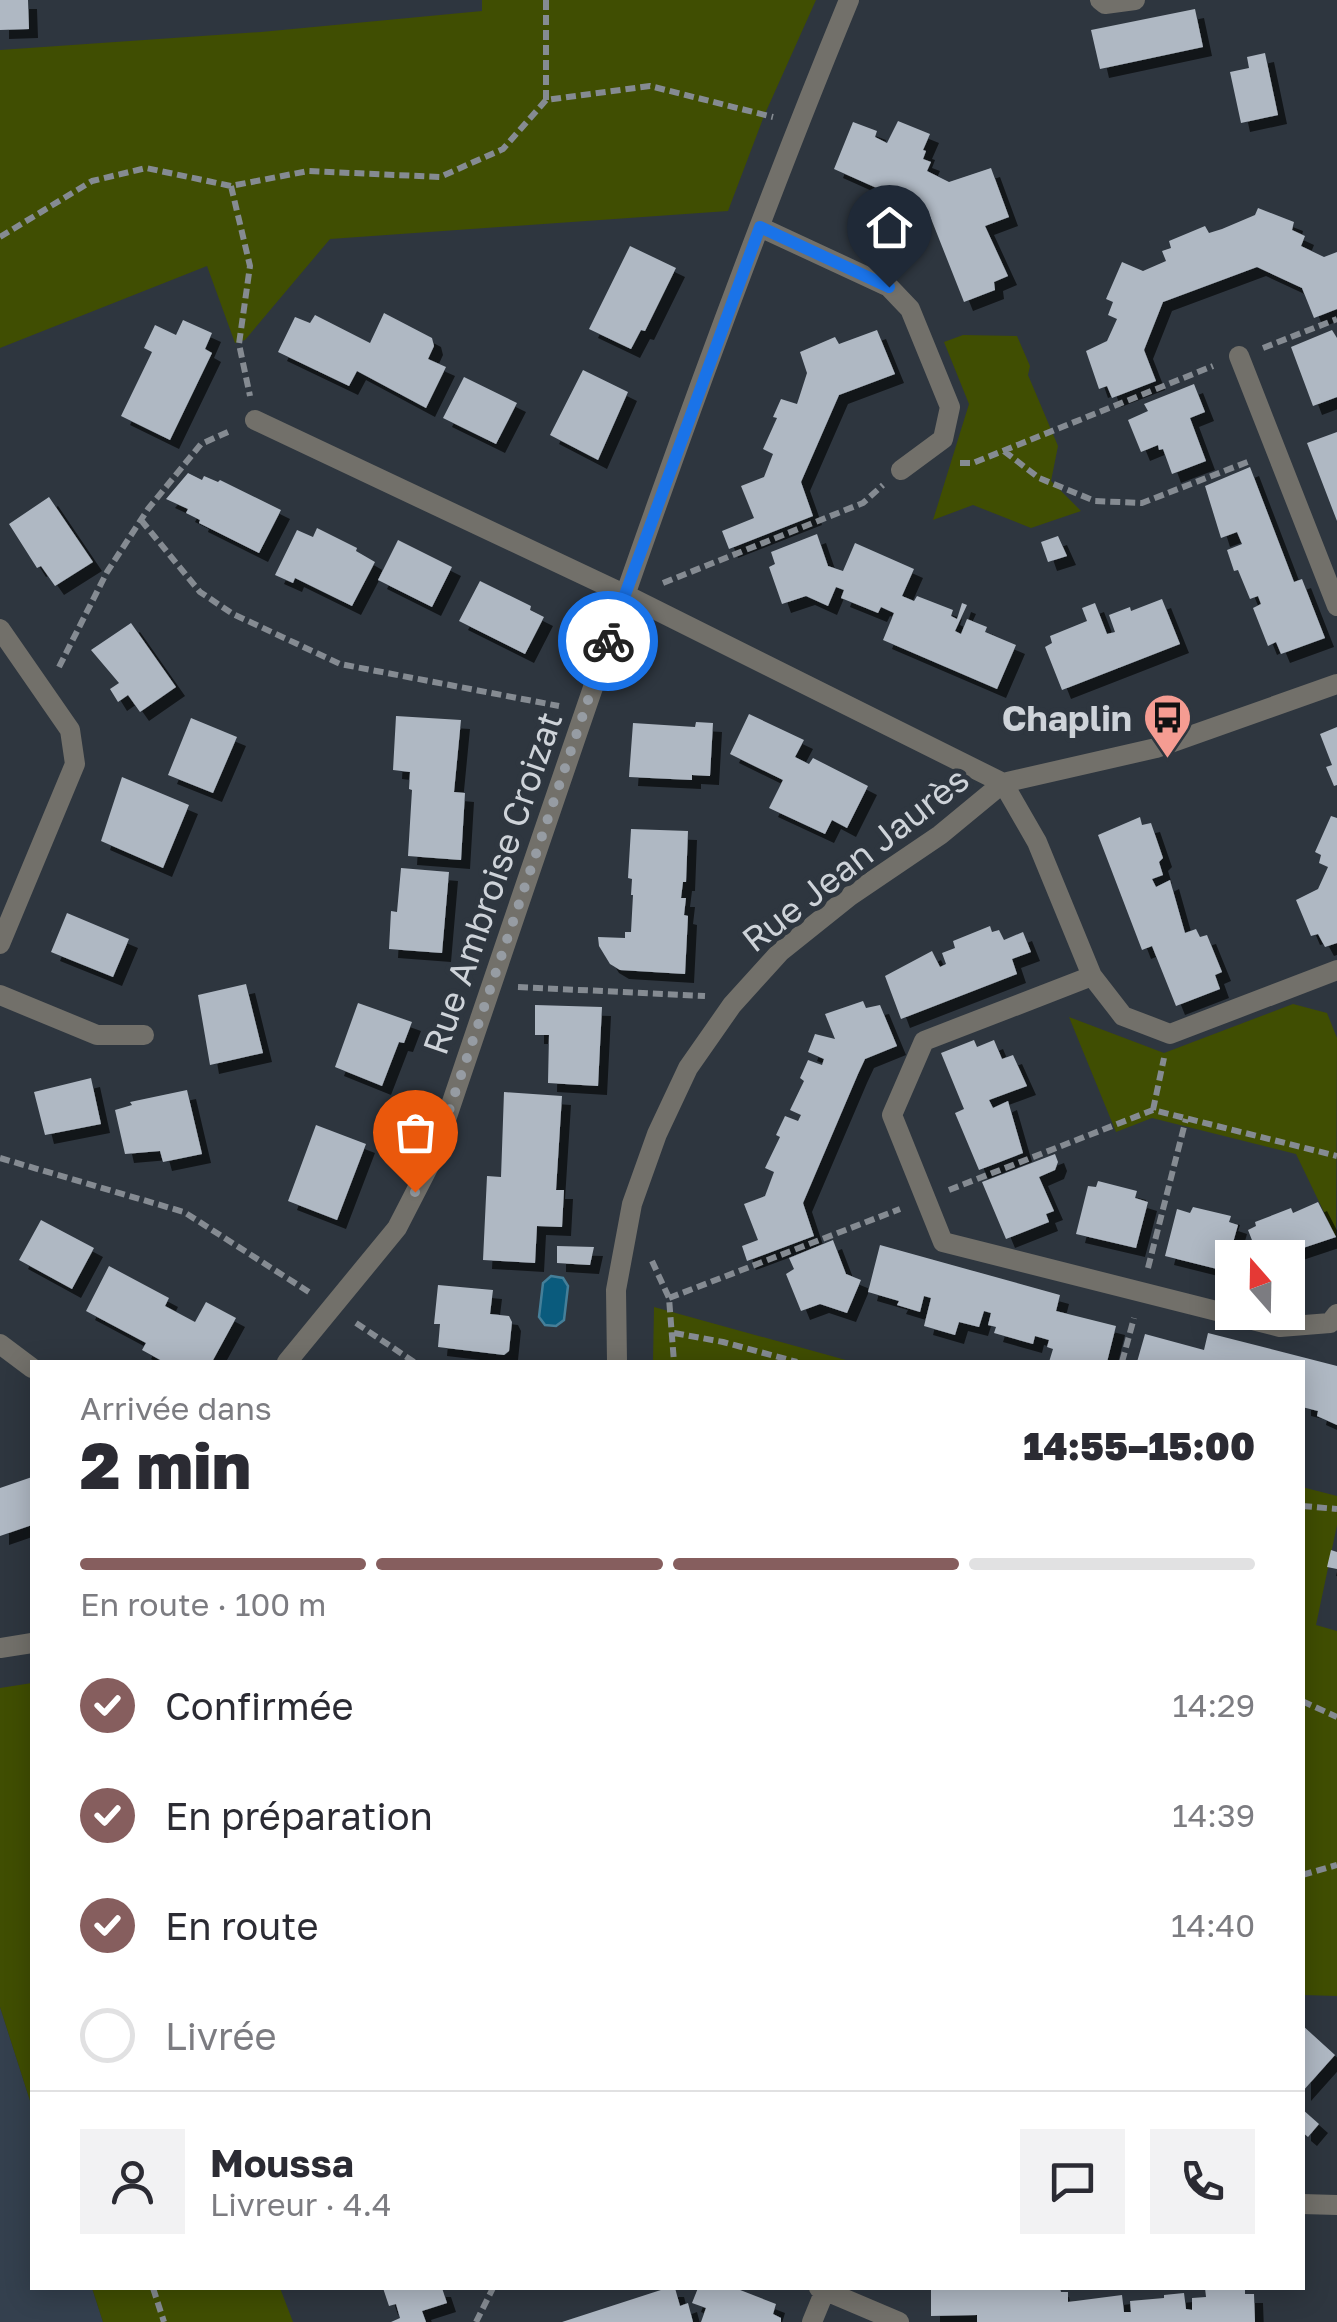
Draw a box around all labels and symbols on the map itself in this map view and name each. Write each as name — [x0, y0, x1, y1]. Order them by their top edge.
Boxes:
pin — [847, 185, 932, 288]
courier — [558, 591, 658, 691]
bus stop icon: Chaplin — [1141, 692, 1193, 760]
place label: Chaplin — [1002, 697, 1132, 739]
street label: Rue Ambroise Croizat — [414, 706, 570, 1060]
street label: Rue Jean Jaurès — [733, 758, 977, 960]
pin — [373, 1090, 458, 1193]
north arrow — [1215, 1240, 1305, 1330]

